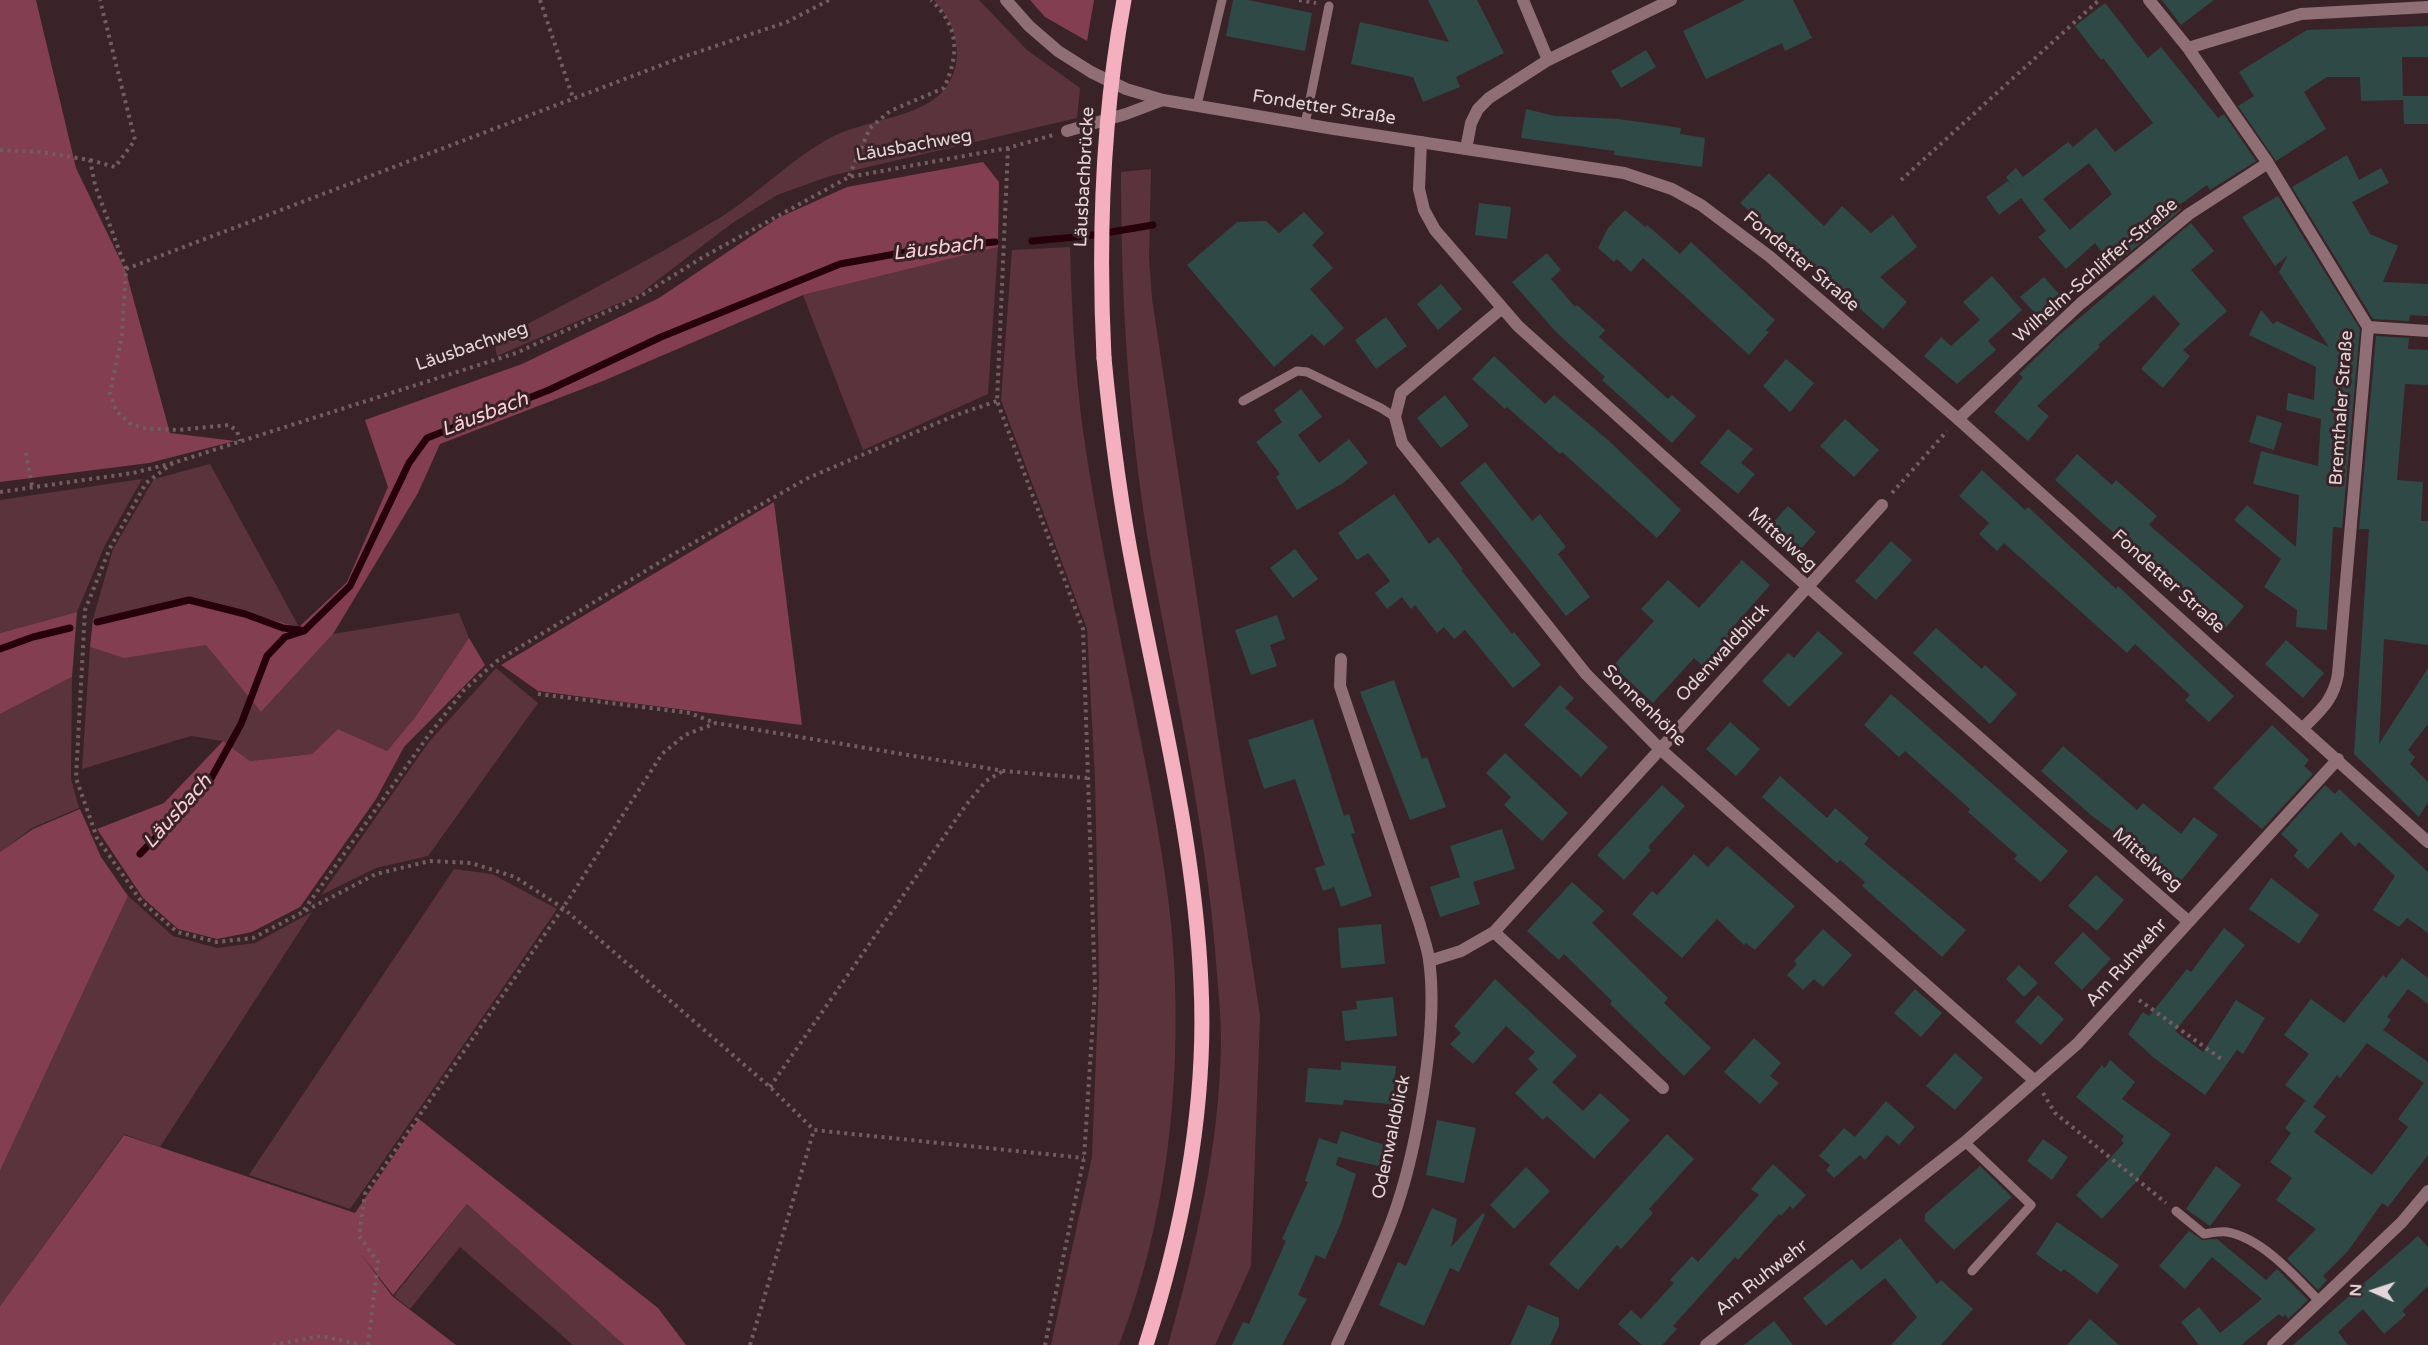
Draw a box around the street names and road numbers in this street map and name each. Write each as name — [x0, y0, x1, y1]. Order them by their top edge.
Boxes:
street label: Fondetter Straße — [1251, 86, 1397, 130]
street label: Läusbachbrücke — [1071, 106, 1099, 248]
street label: Läusbachweg — [854, 125, 974, 167]
street label: Wilhelm-Schliffer-Straße — [2010, 194, 2182, 348]
street label: Fondetter Straße — [1739, 207, 1863, 317]
street label: Läusbachweg — [413, 318, 531, 376]
street label: Bremthaler Straße — [2326, 330, 2358, 486]
street label: Mittelweg — [1743, 503, 1821, 577]
street label: Fondetter Straße — [2107, 526, 2229, 638]
street label: Odenwaldblick — [1672, 599, 1774, 707]
street label: Sonnenhöhe — [1598, 661, 1690, 751]
street label: Mittelweg — [2108, 824, 2186, 896]
street label: Am Ruhwehr — [2082, 914, 2172, 1012]
street label: Odenwaldblick — [1368, 1073, 1416, 1201]
street label: Am Ruhwehr — [1712, 1235, 1812, 1321]

